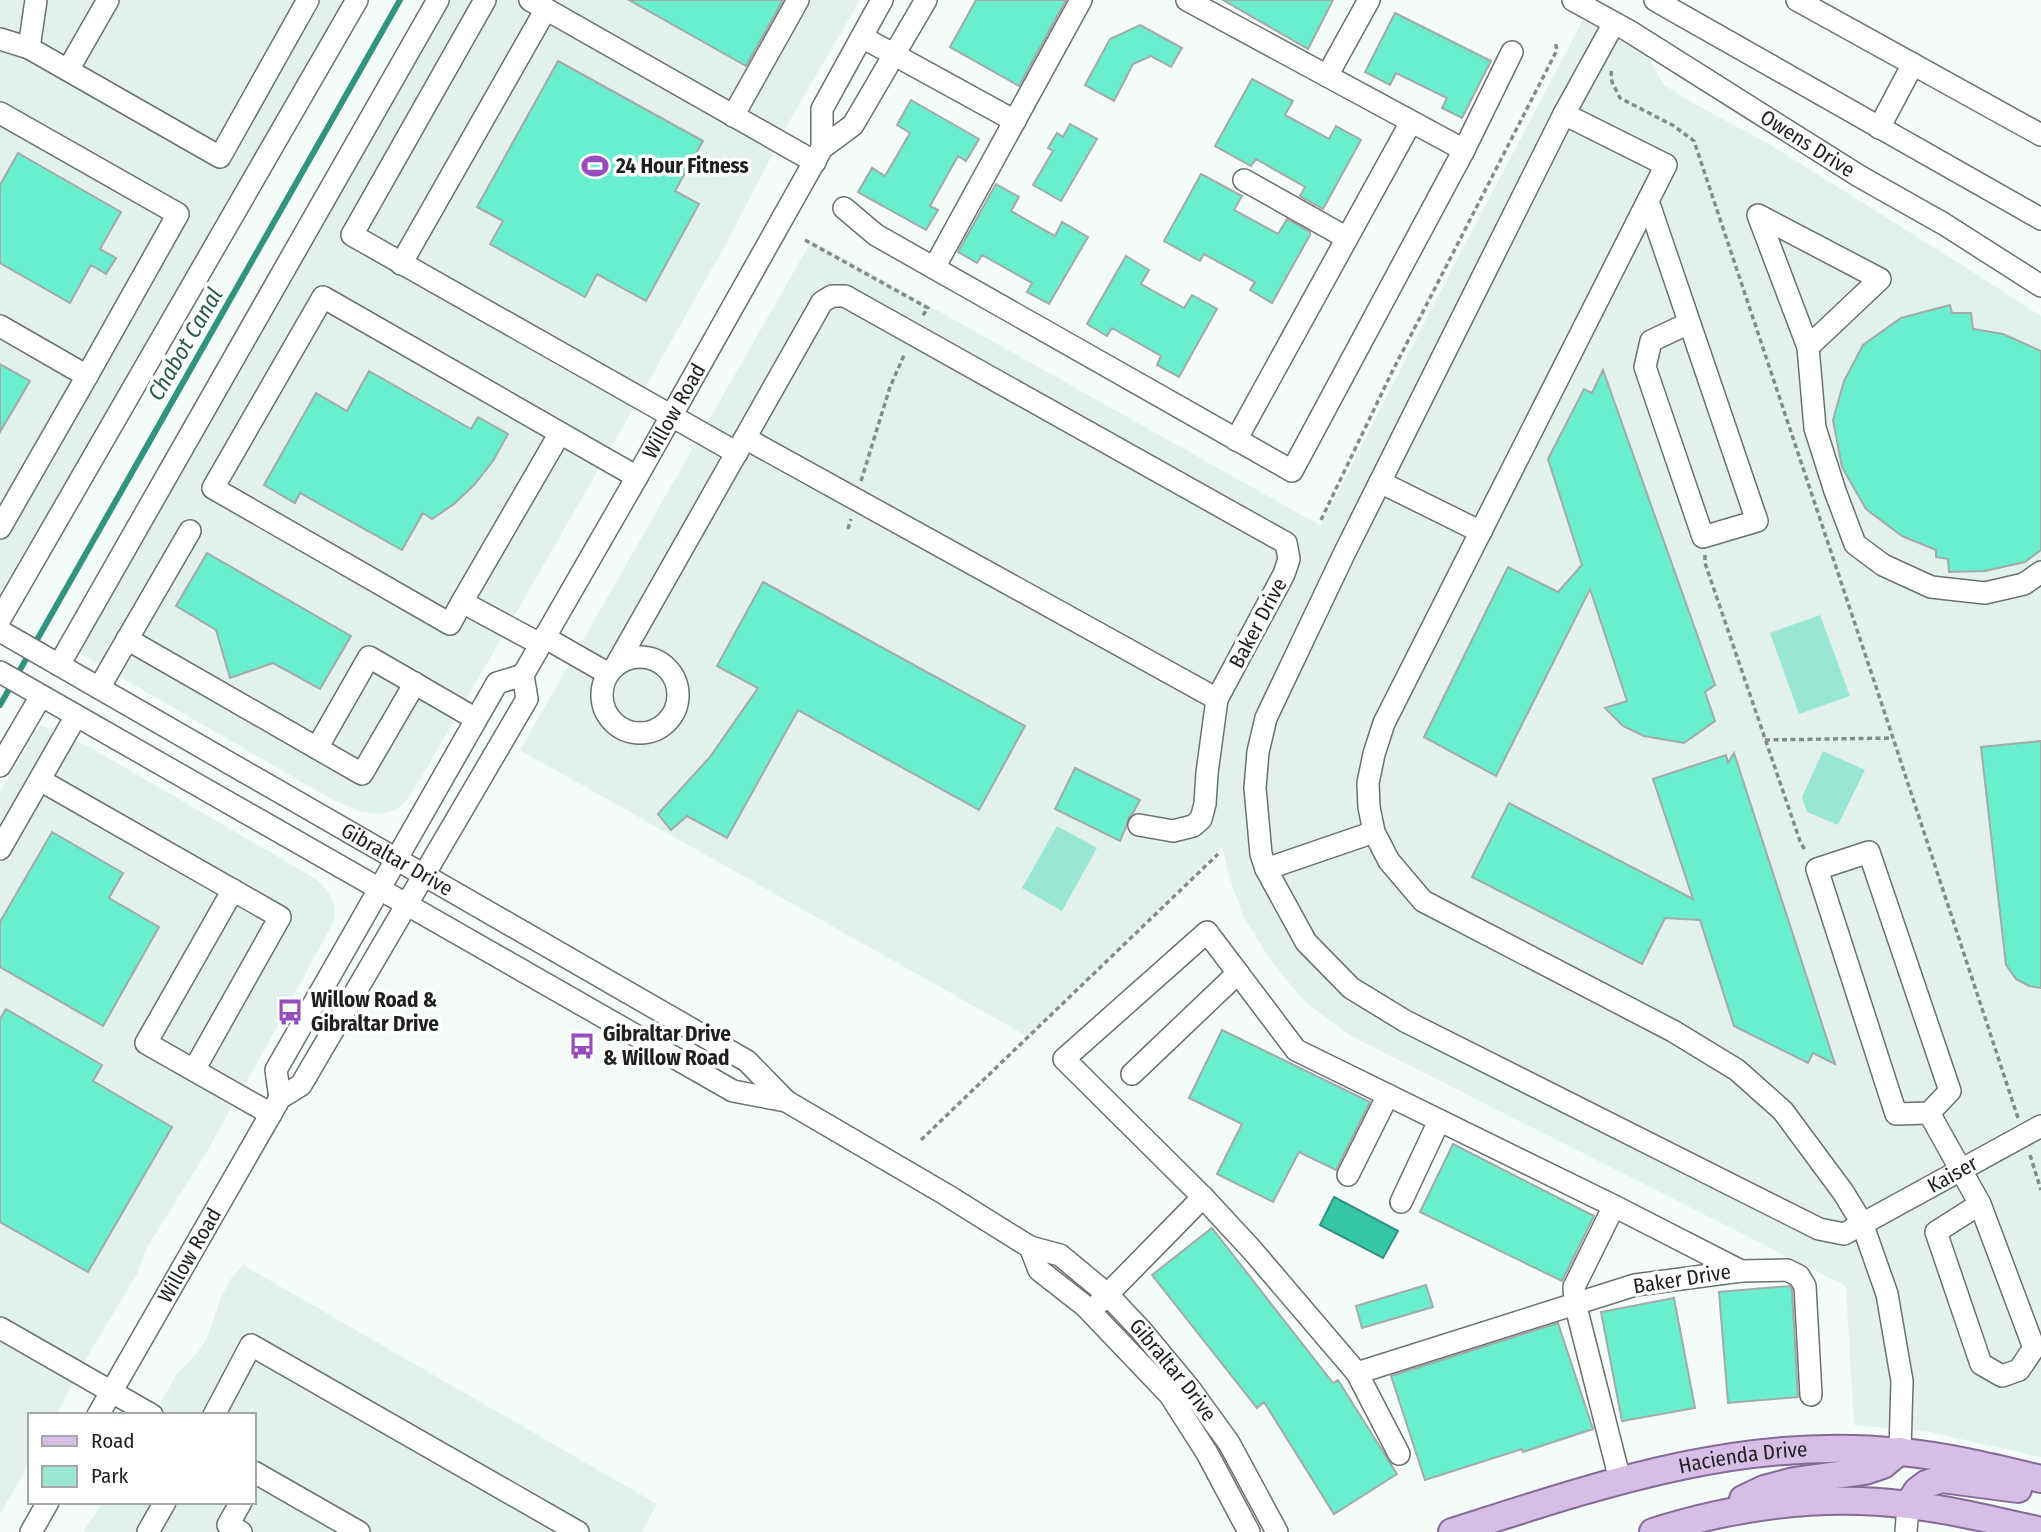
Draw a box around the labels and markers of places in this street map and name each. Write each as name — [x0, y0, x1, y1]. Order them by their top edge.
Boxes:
sports icon: 24 Hour Fitness — [580, 151, 610, 181]
place label: 24 Hour Fitness — [615, 153, 749, 179]
place label: Willow Road & Gibraltar Drive — [311, 987, 439, 1037]
bus stop icon: Willow Road & Gibraltar Drive — [275, 997, 305, 1027]
place label: Gibraltar Drive & Willow Road — [603, 1021, 731, 1071]
bus stop icon: Gibraltar Drive & Willow Road — [567, 1031, 597, 1061]

